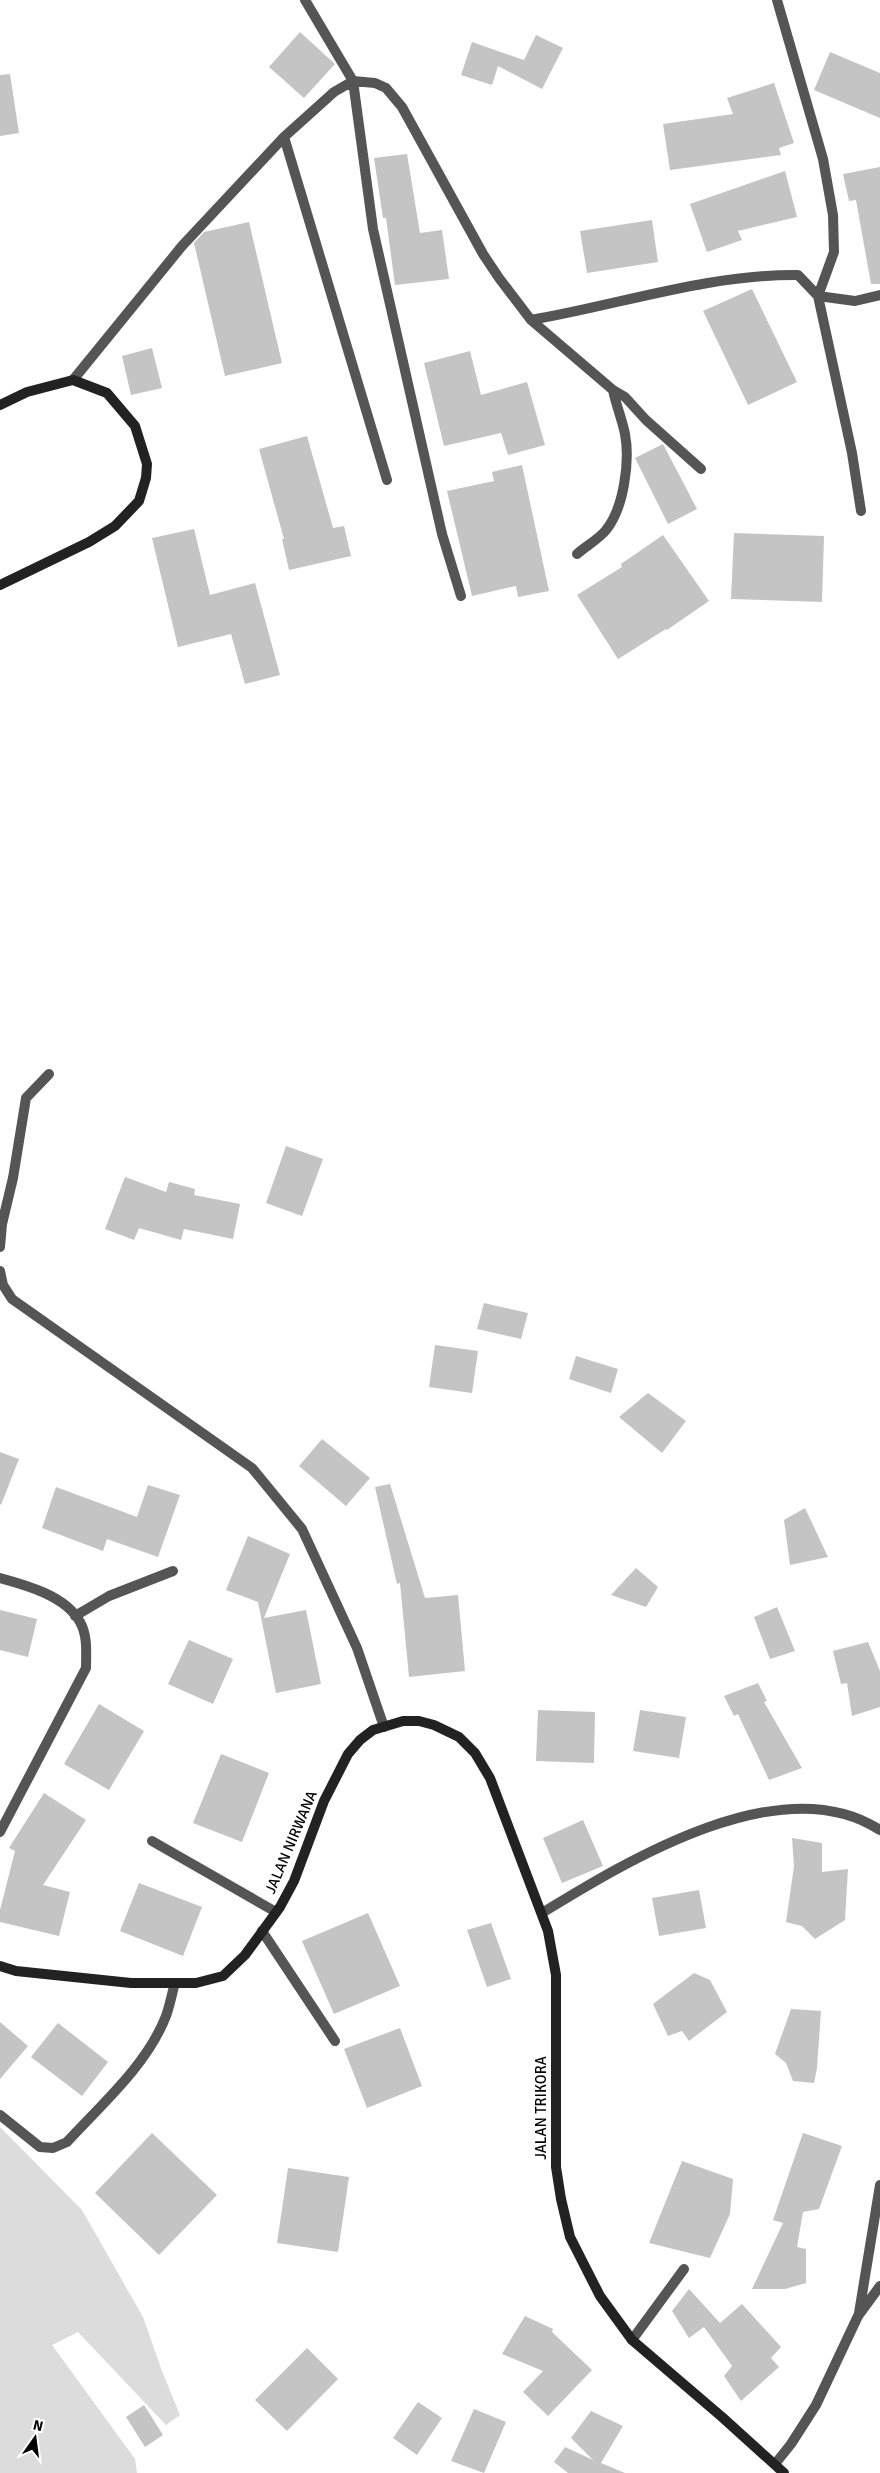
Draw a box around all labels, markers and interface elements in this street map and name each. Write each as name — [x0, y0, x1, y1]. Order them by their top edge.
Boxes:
street label: JALAN NIRWANA — [261, 1788, 321, 1896]
street label: JALAN TRIKORA — [532, 2056, 550, 2160]
north arrow — [10, 2413, 60, 2463]
text: N — [31, 2416, 45, 2435]

